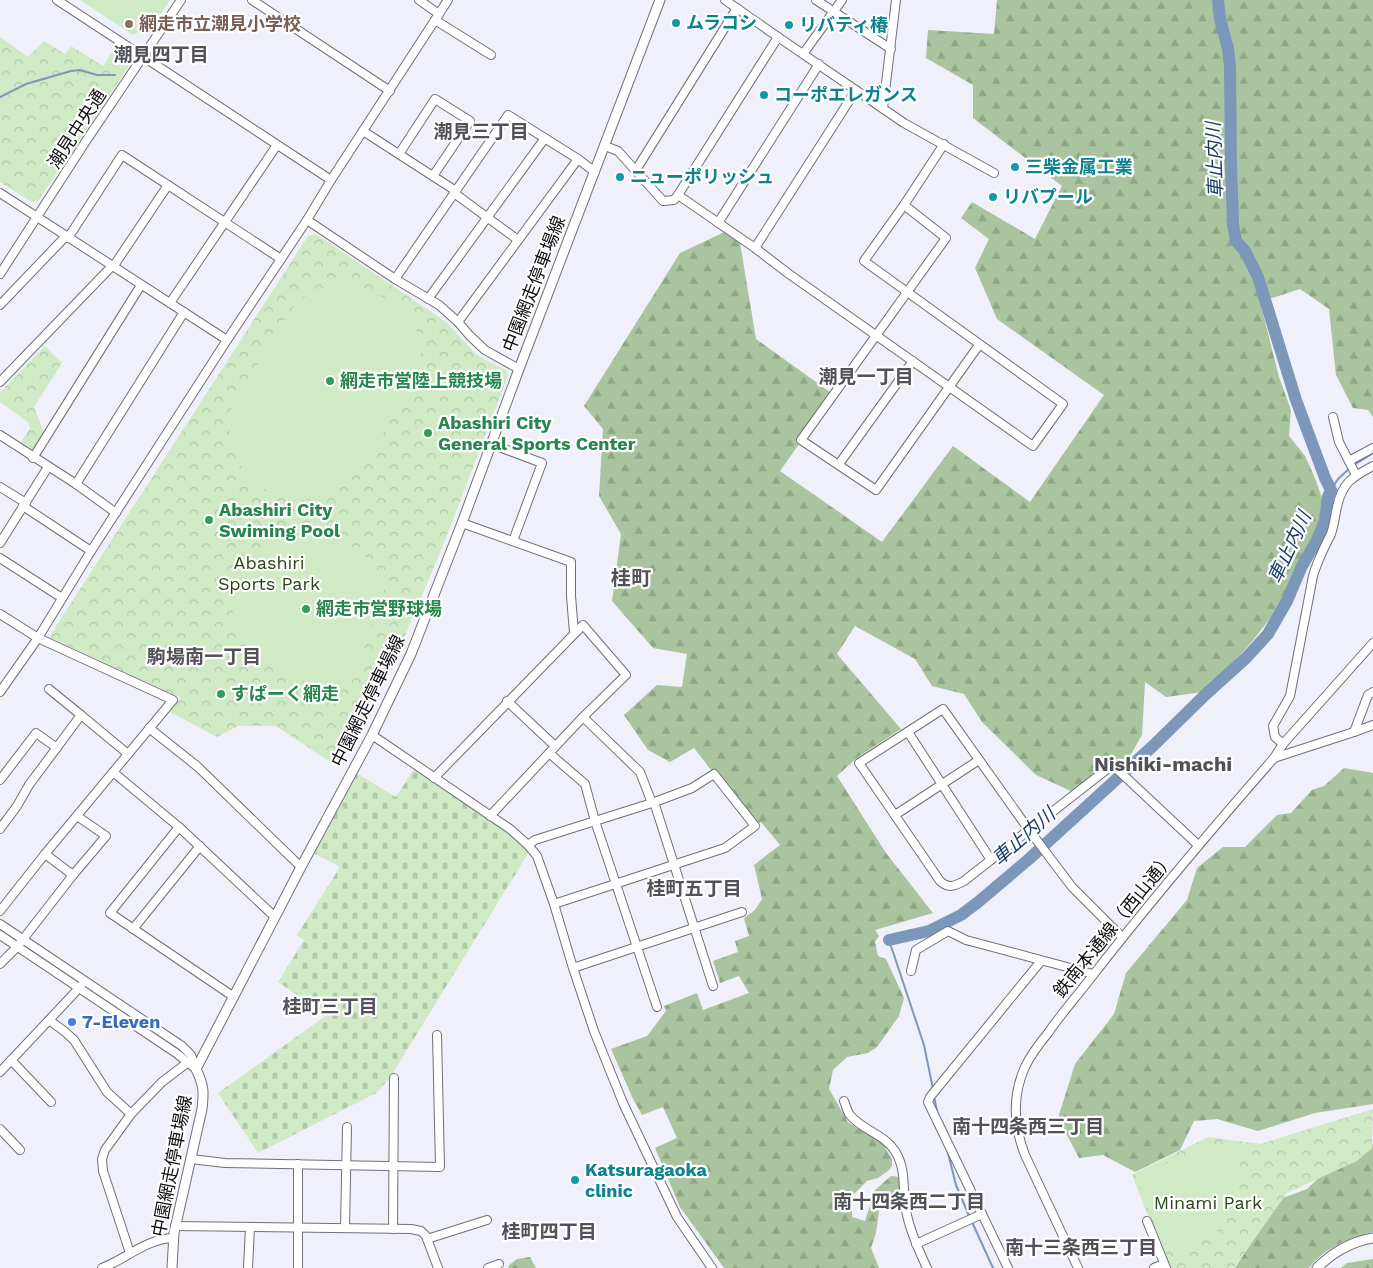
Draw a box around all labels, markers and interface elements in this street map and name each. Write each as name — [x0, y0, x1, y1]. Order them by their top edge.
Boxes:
place label: ムラコシ — [686, 12, 757, 33]
place label: 網走市立潮見小学校 — [139, 13, 301, 34]
place label: リバティ椿 — [799, 14, 888, 35]
marker: ムラコシ — [670, 17, 682, 29]
marker: 網走市立潮見小学校 — [123, 18, 135, 30]
marker: リバティ椿 — [783, 19, 795, 31]
district label: 潮見四丁目 — [113, 43, 209, 66]
place label: コーポエレガンス — [774, 84, 918, 105]
street label: 潮見中央通 — [43, 85, 110, 172]
marker: コーポエレガンス — [758, 89, 770, 101]
district label: 潮見三丁目 — [433, 120, 529, 143]
water label: 車止内川 — [1202, 120, 1227, 198]
place label: 三柴金属工業 — [1025, 156, 1133, 177]
marker: 三柴金属工業 — [1009, 161, 1021, 173]
place label: ニューポリッシュ — [630, 166, 774, 187]
marker: ニューポリッシュ — [614, 171, 626, 183]
place label: リバプール — [1003, 186, 1093, 207]
marker: リバプール — [987, 191, 999, 203]
street label: 中園網走停車場線 — [498, 213, 569, 355]
district label: 潮見一丁目 — [818, 365, 914, 388]
place label: 網走市営陸上競技場 — [340, 370, 502, 391]
marker: 網走市営陸上競技場 — [324, 375, 336, 387]
place label: Abashiri City General Sports Center — [438, 412, 636, 454]
marker: Abashiri City General Sports Center — [422, 427, 434, 439]
place label: Abashiri City Swiming Pool — [219, 499, 340, 541]
water label: 車止内川 — [1263, 506, 1317, 587]
marker: Abashiri City Swiming Pool — [203, 514, 215, 526]
park label: Abashiri Sports Park — [218, 552, 320, 594]
district label: 桂町 — [611, 566, 651, 590]
place label: 網走市営野球場 — [316, 598, 442, 619]
marker: 網走市営野球場 — [300, 603, 312, 615]
street label: 中園網走停車場線 — [327, 631, 409, 770]
district label: 駒場南一丁目 — [147, 645, 261, 668]
place label: すぱーく網走 — [231, 683, 339, 704]
marker: すぱーく網走 — [215, 688, 227, 700]
district label: Nishiki-machi — [1094, 752, 1232, 776]
water label: 車止内川 — [987, 801, 1061, 870]
street label: 鉄南本通線（西山通） — [1049, 848, 1178, 1001]
district label: 桂町五丁目 — [646, 877, 742, 900]
district label: 桂町三丁目 — [282, 995, 378, 1018]
place label: 7-Eleven — [82, 1011, 160, 1032]
marker: 7-Eleven — [66, 1016, 78, 1028]
street label: 中園網走停車場線 — [147, 1093, 196, 1239]
district label: 南十四条西三丁目 — [952, 1115, 1104, 1138]
place label: Katsuragaoka clinic — [585, 1159, 708, 1201]
marker: Katsuragaoka clinic — [569, 1174, 581, 1186]
district label: 南十四条西二丁目 — [833, 1190, 985, 1213]
park label: Minami Park — [1154, 1192, 1262, 1213]
district label: 桂町四丁目 — [501, 1220, 597, 1243]
district label: 南十三条西三丁目 — [1005, 1236, 1157, 1259]

